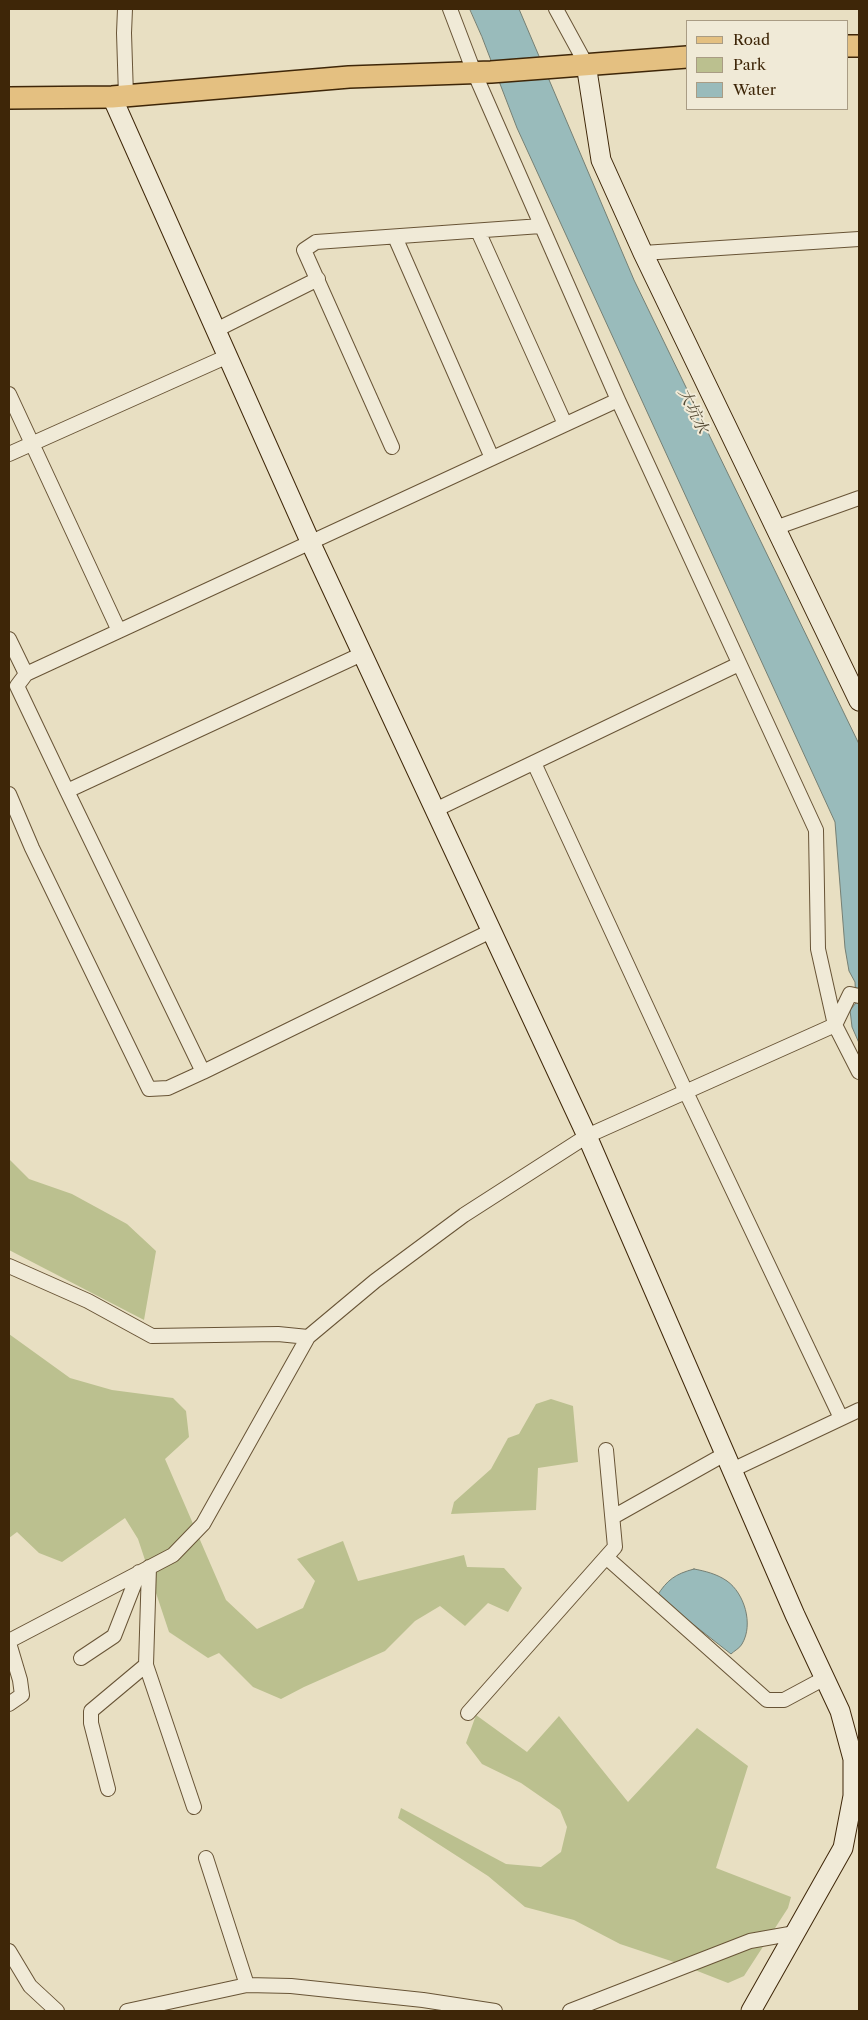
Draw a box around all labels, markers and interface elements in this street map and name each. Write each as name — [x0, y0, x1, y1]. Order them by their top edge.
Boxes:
legend — [686, 20, 848, 110]
text: Road — [733, 30, 770, 49]
text: Park — [733, 55, 766, 74]
text: Water — [733, 80, 776, 99]
water label: 大坑水 — [674, 385, 712, 437]

